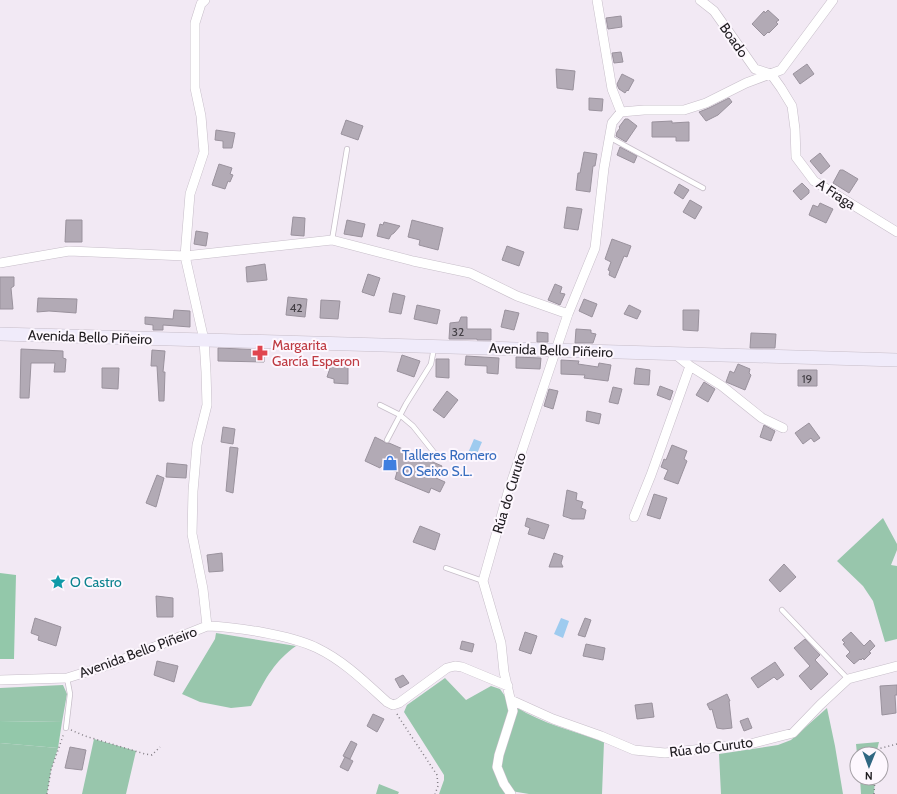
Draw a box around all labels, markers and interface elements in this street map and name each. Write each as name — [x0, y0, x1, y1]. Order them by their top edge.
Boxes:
street label: Boado — [716, 19, 753, 61]
street label: A Fraga — [813, 175, 859, 213]
house number: 42 — [289, 300, 303, 315]
house number: 32 — [452, 324, 464, 339]
street label: Avenida Bello Piñeiro — [28, 326, 153, 348]
place label: Margarita García Esperon — [272, 336, 360, 370]
street label: Avenida Bello Piñeiro — [489, 339, 614, 361]
pharmacy icon: Margarita García Esperon — [251, 344, 269, 362]
house number: 19 — [802, 371, 813, 386]
place label: Talleres Romero O Seixo S.L. — [402, 446, 497, 480]
street label: Rúa do Curuto — [488, 450, 530, 536]
shop icon: Talleres Romero O Seixo S.L. — [381, 454, 399, 472]
place icon: O Castro — [49, 573, 67, 591]
place label: O Castro — [70, 573, 122, 591]
street label: Avenida Bello Piñeiro — [77, 622, 200, 682]
street label: Rúa do Curuto — [668, 733, 754, 761]
north arrow — [849, 746, 889, 786]
text: N — [865, 769, 873, 783]

